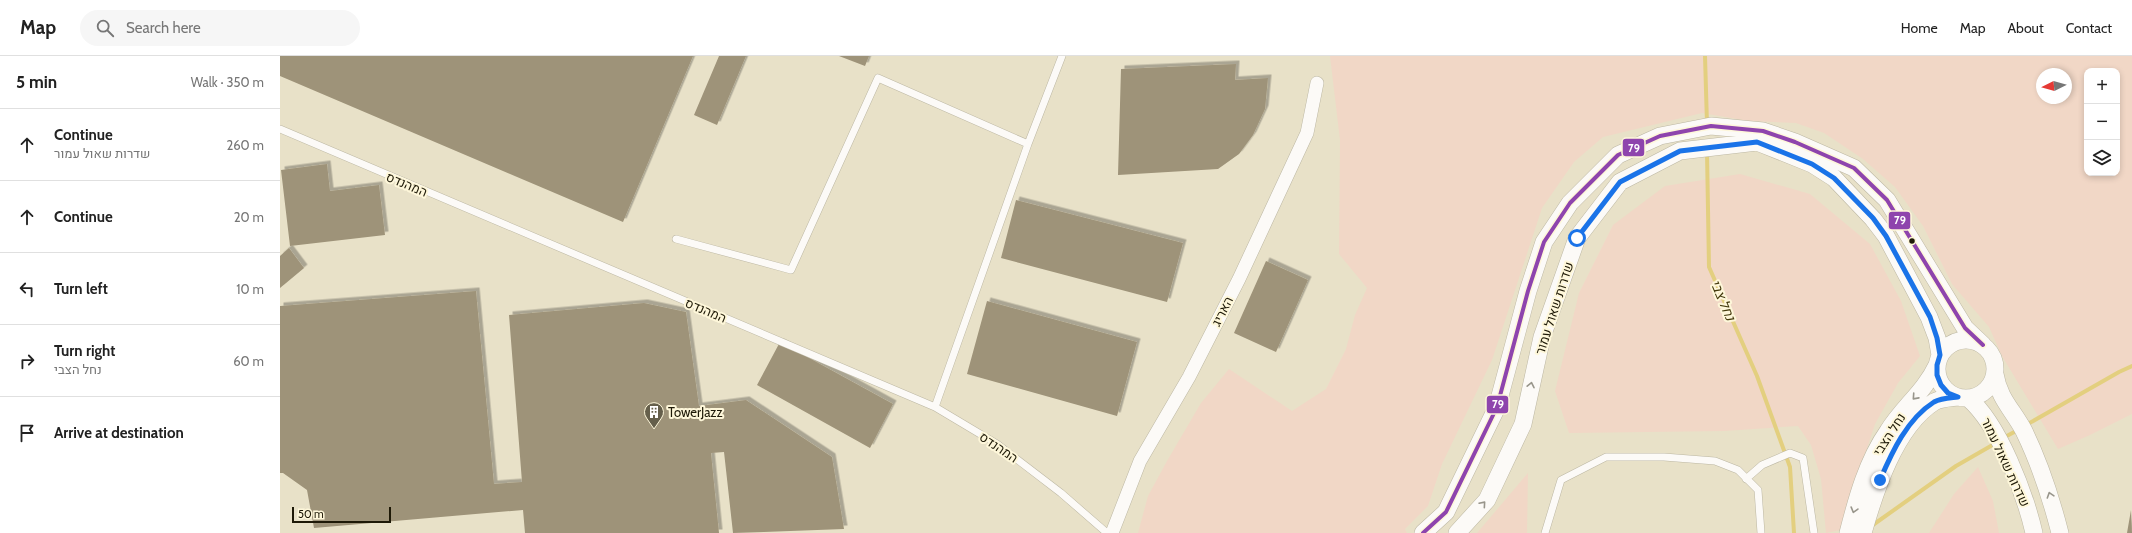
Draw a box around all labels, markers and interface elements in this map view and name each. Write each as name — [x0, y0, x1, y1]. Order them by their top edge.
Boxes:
search box — [80, 10, 360, 46]
text: Map — [20, 16, 56, 39]
icon: search — [94, 17, 116, 39]
text: Search here — [126, 19, 201, 37]
text: Home — [1901, 19, 1938, 37]
text: Map — [1960, 19, 1985, 37]
text: About — [2007, 19, 2044, 37]
text: Contact — [2066, 19, 2112, 37]
north arrow — [2036, 68, 2072, 104]
map controls — [2084, 68, 2120, 176]
button: + — [2084, 68, 2120, 104]
text: 5 min — [16, 72, 57, 92]
text: Walk · 350 m — [191, 74, 264, 90]
button: − — [2084, 104, 2120, 140]
text: Continue — [54, 126, 113, 144]
icon: ahead — [16, 134, 38, 156]
text: 260 m — [226, 137, 264, 153]
line badge: 79 — [1622, 138, 1645, 157]
button: layers — [2084, 140, 2120, 176]
text: 79 — [1628, 141, 1640, 155]
text: שדרות שאול עמור — [54, 145, 150, 161]
street label: המהנדס — [384, 168, 430, 200]
icon: ahead — [16, 206, 38, 228]
text: Continue — [54, 208, 113, 226]
text: 20 m — [234, 209, 264, 225]
line badge: 79 — [1888, 211, 1911, 230]
text: 79 — [1894, 213, 1906, 227]
route start — [1568, 229, 1586, 247]
unlabelled marker — [1907, 236, 1917, 246]
street label: שדרות שאול עמור — [1531, 260, 1577, 356]
water label: נחל צבי — [1706, 277, 1740, 324]
icon: left — [16, 278, 38, 300]
text: Turn left — [54, 280, 108, 298]
text: 10 m — [236, 281, 264, 297]
street label: האריג — [1208, 293, 1236, 329]
street label: המהנדס — [683, 294, 729, 326]
text: Turn right — [54, 342, 115, 360]
icon: right — [16, 350, 38, 372]
text: 60 m — [233, 353, 264, 369]
text: נחל הצבי — [54, 361, 102, 377]
one-way arrow — [1527, 382, 1535, 388]
one-way arrow — [1913, 392, 1920, 400]
line badge: 79 — [1486, 395, 1509, 414]
text: 79 — [1492, 397, 1504, 411]
building icon: TowerJazz — [643, 401, 665, 429]
place label: TowerJazz — [668, 404, 723, 420]
street label: נחל הצבי — [1869, 410, 1909, 458]
street label: שדרות שאול עמור — [1978, 415, 2034, 509]
icon: arrive — [16, 422, 38, 444]
text: Arrive at destination — [54, 424, 184, 442]
street label: המהנדס — [977, 428, 1021, 466]
route end — [1871, 471, 1889, 489]
one-way arrow — [2046, 492, 2054, 499]
one-way arrow — [1478, 501, 1485, 509]
scale bar — [292, 505, 391, 524]
one-way arrow — [1850, 506, 1859, 513]
text: 50 m — [298, 507, 324, 521]

